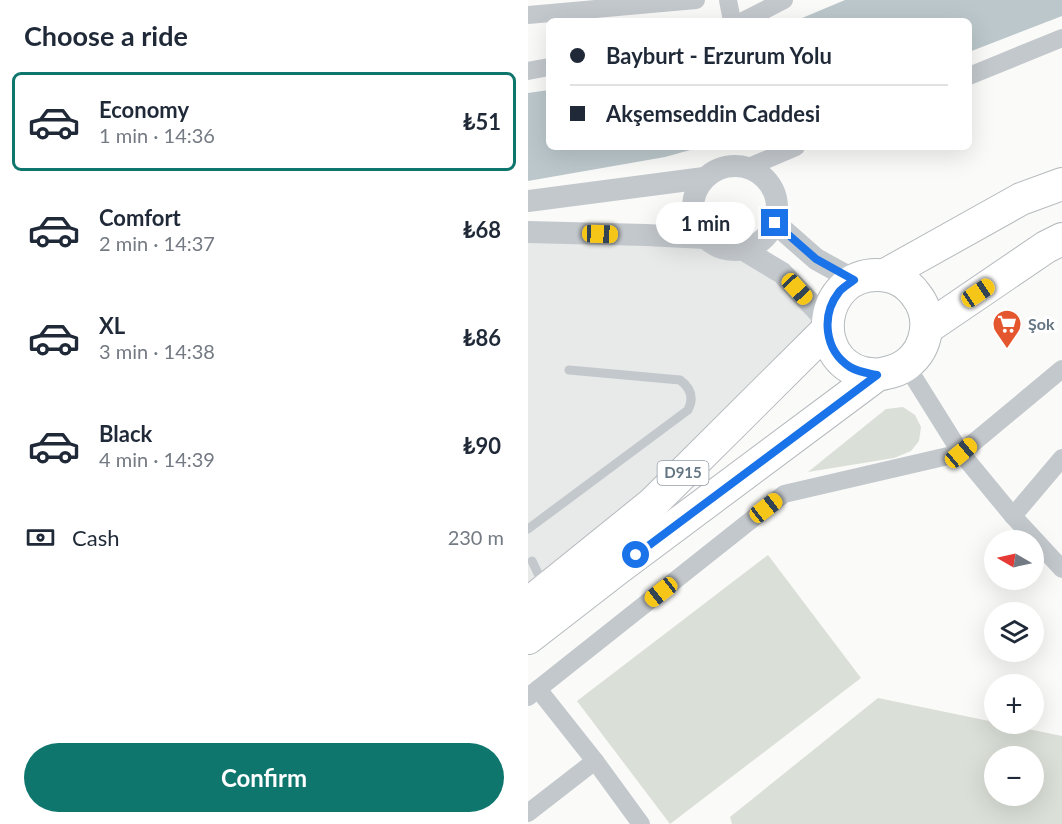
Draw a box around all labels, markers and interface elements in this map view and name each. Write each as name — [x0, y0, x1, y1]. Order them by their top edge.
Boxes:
text: Choose a ride — [24, 19, 188, 52]
text: Bayburt - Erzurum Yolu — [606, 42, 832, 69]
icon: car — [27, 95, 81, 149]
text: Economy — [99, 96, 189, 123]
text: Akşemseddin Caddesi — [606, 100, 820, 127]
text: ₺51 — [463, 108, 501, 135]
text: 1 min · 14:36 — [99, 123, 215, 147]
callout: 1 min — [655, 202, 754, 244]
icon: car — [27, 203, 81, 257]
text: Comfort — [99, 204, 181, 231]
route end — [761, 209, 788, 236]
text: 1 min — [681, 211, 730, 235]
text: ₺68 — [463, 216, 501, 243]
car — [582, 224, 618, 244]
text: 2 min · 14:37 — [99, 231, 215, 255]
car — [778, 270, 816, 308]
car — [958, 275, 998, 311]
supermarket icon: Şok — [991, 308, 1023, 350]
icon: car — [27, 311, 81, 365]
text: XL — [99, 312, 125, 339]
place label: Şok — [1028, 314, 1055, 333]
text: ₺86 — [463, 324, 501, 351]
text: 3 min · 14:38 — [99, 339, 215, 363]
icon: car — [27, 419, 81, 473]
text: Black — [99, 420, 152, 447]
text: ₺90 — [463, 432, 501, 459]
car — [941, 435, 981, 471]
text: 4 min · 14:39 — [99, 447, 215, 471]
road number: D915 — [658, 461, 708, 485]
car — [746, 490, 786, 526]
icon: cash — [24, 521, 57, 554]
text: Cash — [72, 524, 119, 551]
text: 230 m — [448, 525, 504, 549]
north arrow — [984, 530, 1044, 590]
map controls — [984, 530, 1044, 806]
route start — [622, 541, 649, 568]
car — [641, 574, 681, 610]
button: layers — [984, 602, 1044, 662]
button: + — [984, 674, 1044, 734]
button: Confirm — [24, 743, 504, 812]
button: − — [984, 746, 1044, 806]

